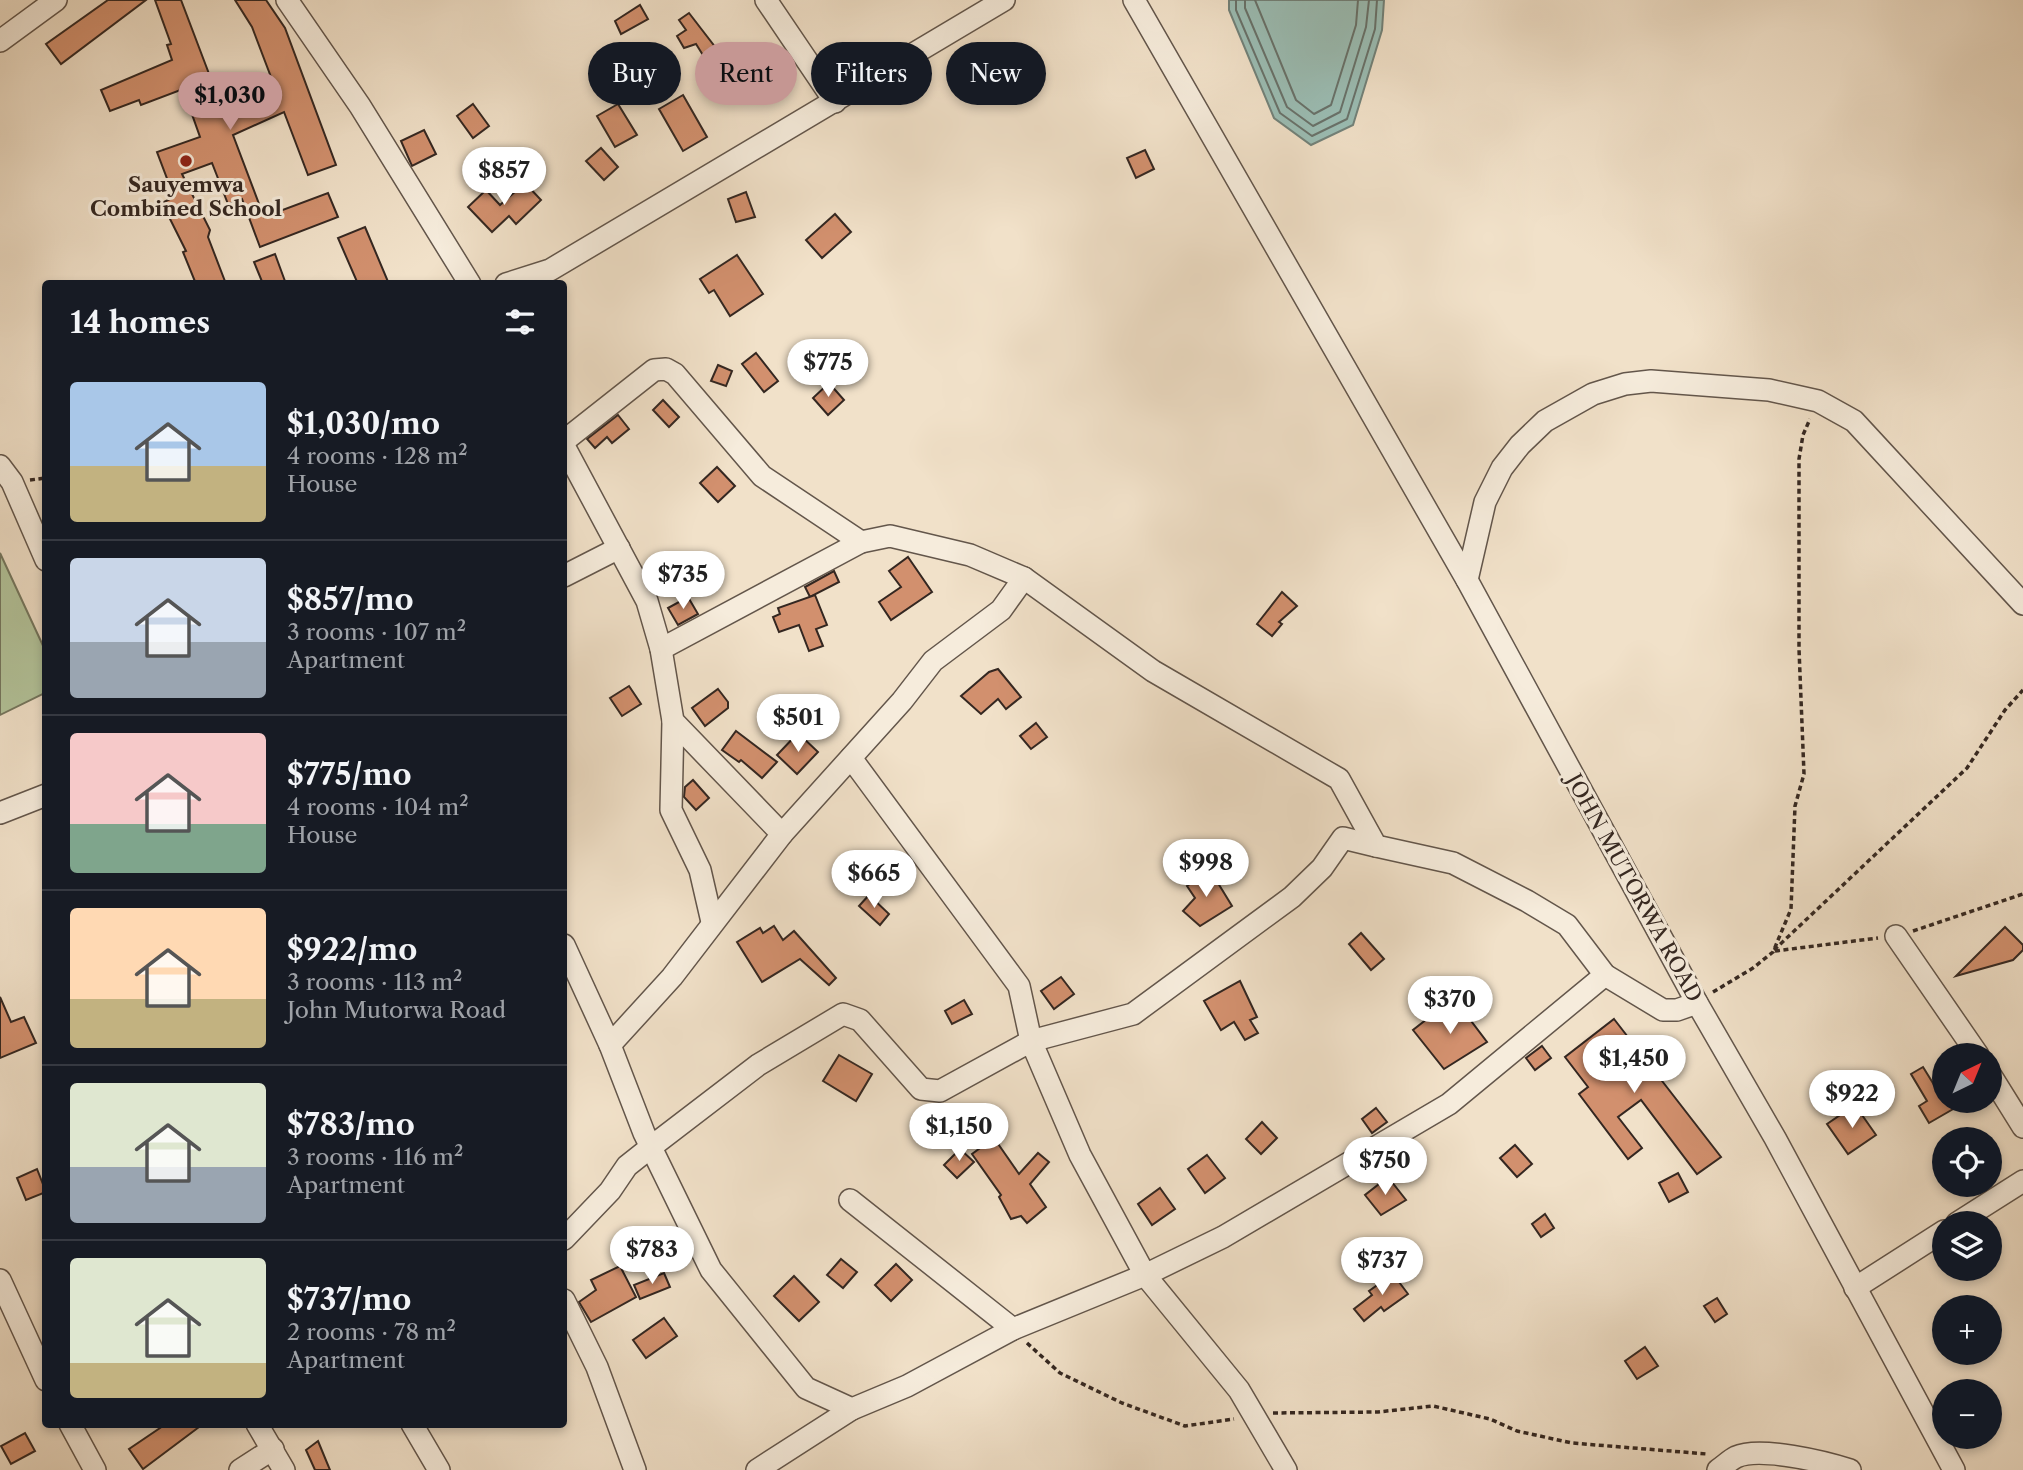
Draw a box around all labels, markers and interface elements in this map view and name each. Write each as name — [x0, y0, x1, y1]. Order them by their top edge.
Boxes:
chip: Buy — [588, 42, 681, 105]
chip: Rent — [695, 42, 797, 105]
chip: Filters — [811, 42, 932, 105]
chip: New — [946, 42, 1046, 105]
pin: $1,030 — [173, 72, 287, 132]
text: $1,030 — [194, 81, 266, 109]
pin: $857 — [463, 148, 545, 207]
marker: Sauyemwa Combined School — [178, 153, 194, 169]
text: $857 — [478, 156, 530, 184]
place label: Sauyemwa Combined School — [90, 172, 282, 221]
icon: filters — [501, 303, 539, 341]
text: 14 homes — [70, 304, 210, 341]
pin: $775 — [787, 340, 869, 399]
text: $775 — [803, 348, 853, 376]
text: $1,030/mo — [287, 405, 440, 442]
icon: home — [126, 410, 210, 494]
text: 4 rooms · 128 m² — [287, 442, 468, 470]
text: House — [287, 470, 357, 498]
pin: $735 — [642, 552, 724, 611]
text: $735 — [658, 560, 708, 588]
text: $857/mo — [287, 581, 414, 618]
icon: home — [126, 586, 210, 670]
text: 3 rooms · 107 m² — [287, 618, 466, 646]
text: Apartment — [287, 646, 405, 674]
pin: $501 — [757, 694, 839, 754]
text: $501 — [773, 703, 823, 731]
text: $775/mo — [287, 756, 412, 793]
icon: home — [126, 761, 210, 845]
street label: JOHN MUTORWA ROAD — [1560, 767, 1708, 1006]
text: 4 rooms · 104 m² — [287, 793, 469, 821]
text: House — [287, 821, 357, 849]
pin: $998 — [1165, 839, 1247, 899]
text: $998 — [1179, 848, 1233, 876]
pin: $665 — [833, 850, 915, 910]
text: $665 — [847, 859, 901, 887]
text: $922/mo — [287, 931, 417, 968]
icon: home — [126, 936, 210, 1020]
text: 3 rooms · 113 m² — [287, 968, 463, 996]
pin: $370 — [1409, 976, 1491, 1036]
text: $370 — [1424, 985, 1476, 1013]
text: John Mutorwa Road — [287, 996, 506, 1024]
pin: $1,450 — [1577, 1036, 1691, 1095]
north arrow — [1932, 1043, 2002, 1113]
map controls — [1932, 1043, 2002, 1449]
text: $1,450 — [1599, 1044, 1669, 1072]
pin: $922 — [1811, 1070, 1893, 1130]
text: $922 — [1825, 1079, 1879, 1107]
pin: $1,150 — [902, 1104, 1016, 1163]
text: $783/mo — [287, 1106, 415, 1143]
icon: home — [126, 1111, 210, 1195]
text: $1,150 — [925, 1112, 993, 1140]
button: locate — [1932, 1127, 2002, 1197]
pin: $750 — [1344, 1138, 1426, 1197]
text: 3 rooms · 116 m² — [287, 1143, 463, 1171]
text: $750 — [1359, 1146, 1411, 1174]
text: Apartment — [287, 1171, 405, 1199]
button: layers — [1932, 1211, 2002, 1281]
pin: $783 — [611, 1226, 693, 1286]
text: $783 — [626, 1235, 678, 1263]
pin: $737 — [1341, 1238, 1423, 1297]
text: $737 — [1357, 1246, 1407, 1274]
text: $737/mo — [287, 1281, 411, 1318]
icon: home — [126, 1286, 210, 1370]
button: + — [1932, 1295, 2002, 1365]
text: 2 rooms · 78 m² — [287, 1318, 456, 1346]
text: Apartment — [287, 1346, 405, 1374]
button: − — [1932, 1379, 2002, 1449]

